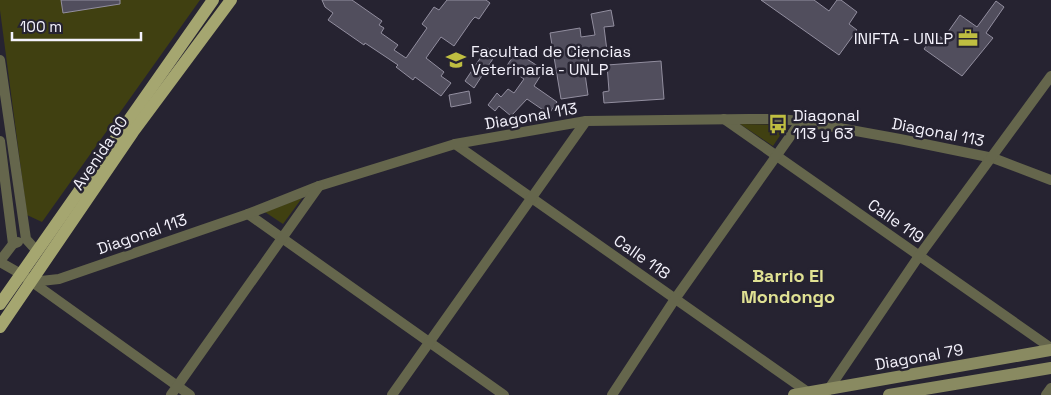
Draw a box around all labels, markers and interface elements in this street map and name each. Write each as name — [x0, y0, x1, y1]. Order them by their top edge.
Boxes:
scale bar — [12, 10, 141, 42]
text: 100 m — [20, 17, 62, 36]
office icon: INIFTA - UNLP — [957, 27, 979, 49]
place label: INIFTA - UNLP — [854, 28, 953, 49]
place label: Facultad de Ciencias Veterinaria - UNLP — [471, 41, 631, 80]
school or university icon: Facultad de Ciencias Veterinaria - UNLP — [445, 49, 467, 71]
street label: Diagonal 113 — [483, 98, 579, 134]
place label: Diagonal 113 y 63 — [793, 105, 860, 144]
street label: Avenida 60 — [68, 112, 132, 194]
bus stop icon: Diagonal 113 y 63 — [767, 113, 789, 135]
street label: Diagonal 113 — [890, 113, 986, 151]
street label: Calle 119 — [864, 194, 928, 248]
street label: Diagonal 113 — [94, 209, 190, 259]
street label: Calle 118 — [610, 230, 674, 284]
district label: Barrio El Mondongo — [741, 264, 835, 308]
street label: Diagonal 79 — [873, 339, 965, 375]

